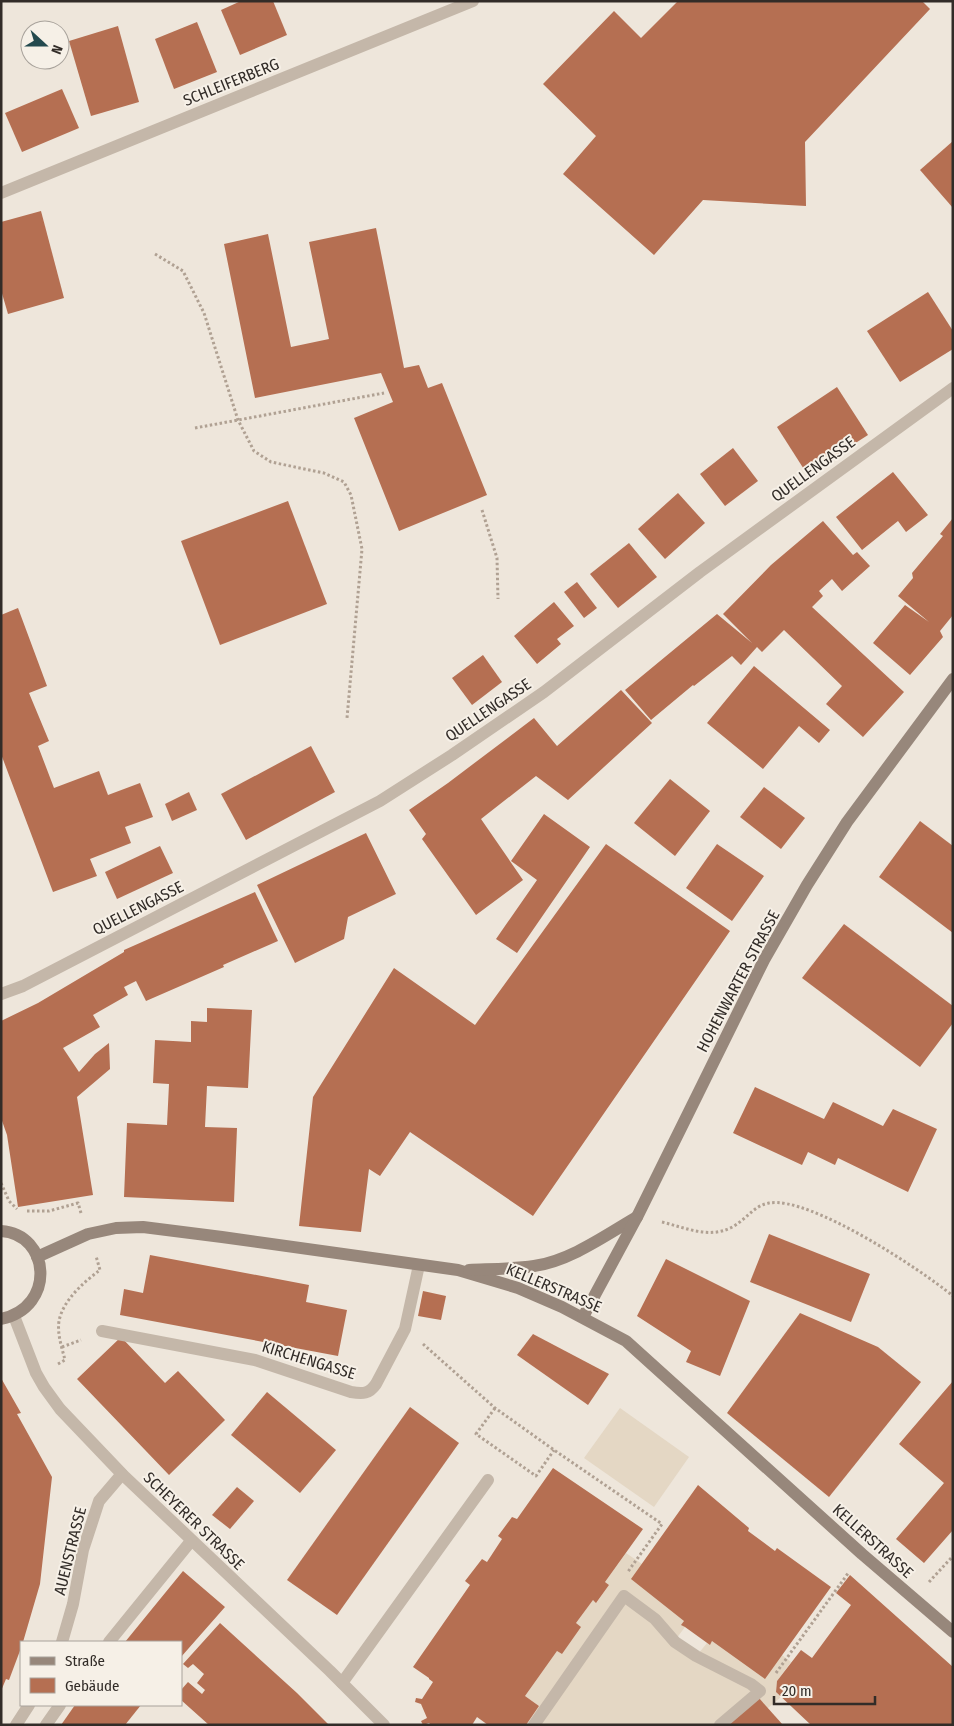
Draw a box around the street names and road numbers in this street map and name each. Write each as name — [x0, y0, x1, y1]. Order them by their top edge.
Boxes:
street label: SCHLEIFERBERG — [180, 54, 282, 110]
street label: QUELLENGASSE — [767, 432, 859, 506]
street label: QUELLENGASSE — [442, 674, 534, 746]
street label: QUELLENGASSE — [90, 877, 186, 939]
street label: HOHENWARTER STRASSE — [692, 907, 784, 1055]
street label: KELLERSTRASSE — [504, 1259, 604, 1317]
street label: KIRCHENGASSE — [260, 1337, 358, 1383]
street label: SCHEYERER STRASSE — [140, 1468, 248, 1574]
street label: KELLERSTRASSE — [829, 1500, 917, 1582]
street label: AUENSTRASSE — [50, 1505, 90, 1597]

